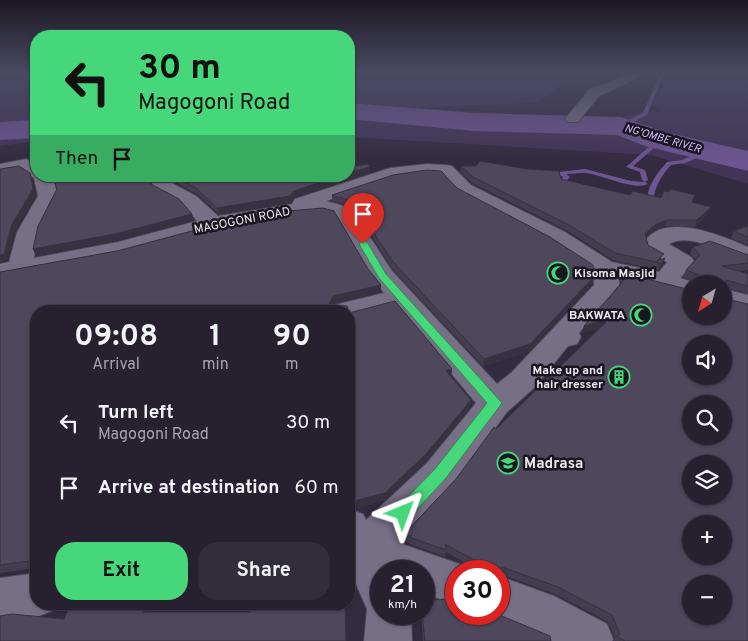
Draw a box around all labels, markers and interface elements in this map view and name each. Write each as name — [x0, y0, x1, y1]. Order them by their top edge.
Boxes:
text: 30 m — [138, 47, 221, 91]
icon: left — [55, 50, 120, 115]
text: Magogoni Road — [138, 90, 290, 117]
water label: NG'OMBE RIVER — [623, 121, 703, 157]
icon: arrive — [108, 145, 136, 173]
text: Then — [55, 147, 98, 171]
pin — [342, 193, 384, 244]
icon: arrive — [349, 200, 377, 228]
street label: MAGOGONI ROAD — [193, 204, 292, 238]
mosque icon: Kisoma Masjid — [546, 261, 570, 285]
place label: Kisoma Masjid — [574, 266, 655, 282]
north arrow — [682, 275, 732, 325]
map controls — [682, 275, 732, 625]
mosque icon: BAKWATA — [629, 303, 653, 327]
place label: BAKWATA — [569, 308, 625, 324]
text: 09:08 — [74, 319, 158, 356]
text: 1 — [209, 319, 221, 356]
text: 90 — [273, 319, 311, 356]
button: sound — [682, 335, 732, 385]
text: Arrival — [92, 355, 140, 375]
text: min — [202, 355, 229, 375]
text: m — [285, 355, 299, 375]
place label: Make up and hair dresser — [533, 363, 603, 393]
building icon: Make up and hair dresser — [607, 365, 631, 389]
button: search — [682, 395, 732, 445]
text: Turn left — [98, 401, 174, 425]
icon: left — [55, 409, 83, 437]
text: 30 m — [286, 411, 330, 435]
text: Magogoni Road — [98, 425, 209, 445]
school or university icon: Madrasa — [496, 451, 520, 475]
place label: Madrasa — [524, 455, 583, 474]
button: layers — [682, 455, 732, 505]
icon: arrive — [55, 474, 83, 502]
text: Arrive at destination — [98, 476, 279, 500]
text: 60 m — [294, 476, 339, 500]
position arrow — [376, 486, 428, 538]
button: + — [682, 515, 732, 565]
button: Exit — [55, 542, 188, 600]
button: Share — [198, 542, 330, 600]
speed limit sign: 30 — [445, 560, 510, 625]
text: 21 — [390, 570, 415, 602]
button: − — [682, 575, 732, 625]
text: km/h — [388, 597, 417, 613]

